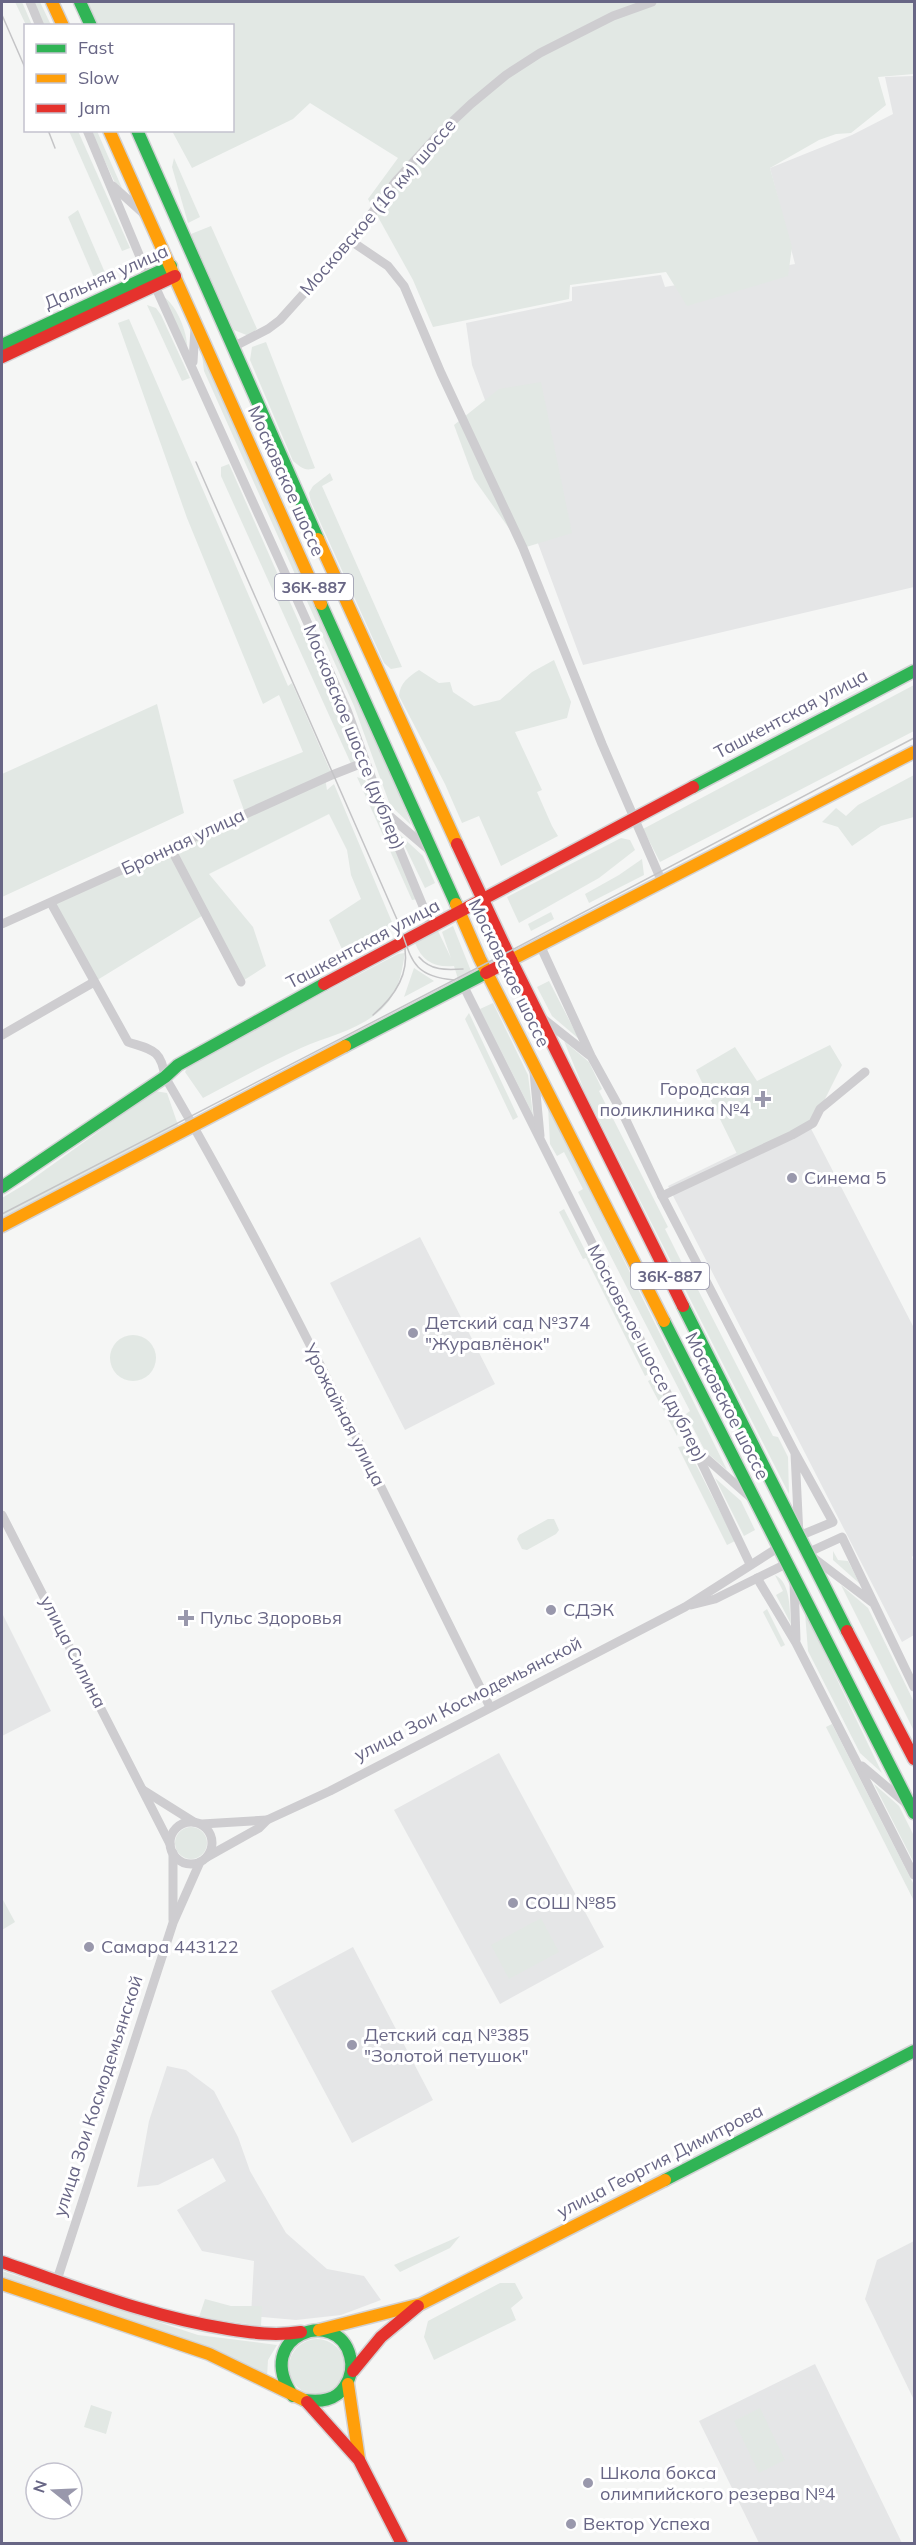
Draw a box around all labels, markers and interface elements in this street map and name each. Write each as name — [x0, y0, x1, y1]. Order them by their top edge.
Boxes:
legend — [24, 24, 234, 132]
text: Fast — [78, 36, 114, 59]
text: Slow — [78, 66, 120, 89]
text: Jam — [78, 96, 111, 119]
street label: Московское (16 км) шоссе — [295, 114, 461, 300]
street label: Дальняя улица — [40, 239, 171, 314]
street label: Московское шоссе — [243, 402, 330, 560]
road number: 36К-887 — [275, 574, 353, 600]
street label: Московское шоссе (дублер) — [299, 621, 410, 853]
street label: Ташкентская улица — [710, 663, 871, 764]
street label: Бронная улица — [118, 803, 248, 880]
street label: Ташкентская улица — [282, 893, 443, 994]
street label: Московское шоссе — [464, 895, 555, 1051]
place label: Городская поликлиника №4 — [600, 1077, 750, 1121]
marker: Городская поликлиника №4 — [754, 1090, 772, 1108]
place label: Синема 5 — [804, 1166, 887, 1189]
marker: Синема 5 — [785, 1171, 799, 1185]
street label: Московское шоссе (дублер) — [583, 1240, 712, 1465]
road number: 36К-887 — [631, 1263, 709, 1289]
place label: Детский сад №374 "Журавлёнок" — [425, 1311, 590, 1355]
marker: Детский сад №374 "Журавлёнок" — [406, 1326, 420, 1340]
street label: Московское шоссе — [680, 1328, 775, 1483]
street label: Урожайная улица — [298, 1339, 390, 1490]
street label: улица Силина — [35, 1592, 112, 1712]
place label: СДЭК — [563, 1598, 614, 1621]
marker: СДЭК — [544, 1603, 558, 1617]
place label: Пульс Здоровья — [200, 1606, 342, 1629]
marker: Пульс Здоровья — [177, 1609, 195, 1627]
street label: улица Зои Космодемьянской — [350, 1631, 585, 1766]
place label: СОШ №85 — [525, 1891, 617, 1914]
marker: СОШ №85 — [506, 1896, 520, 1910]
place label: Самара 443122 — [101, 1935, 239, 1958]
marker: Самара 443122 — [82, 1940, 96, 1954]
street label: улица Зои Космодемьянской — [48, 1972, 147, 2219]
place label: Детский сад №385 "Золотой петушок" — [364, 2023, 529, 2067]
marker: Детский сад №385 "Золотой петушок" — [345, 2038, 359, 2052]
street label: улица Георгия Димитрова — [553, 2098, 767, 2223]
north arrow — [24, 2461, 84, 2521]
place label: Школа бокса олимпийского резерва №4 — [600, 2461, 836, 2505]
marker: Школа бокса олимпийского резерва №4 — [581, 2476, 595, 2490]
text: N — [28, 2478, 51, 2495]
place label: Вектор Успеха — [583, 2512, 710, 2535]
marker: Вектор Успеха — [564, 2517, 578, 2531]

